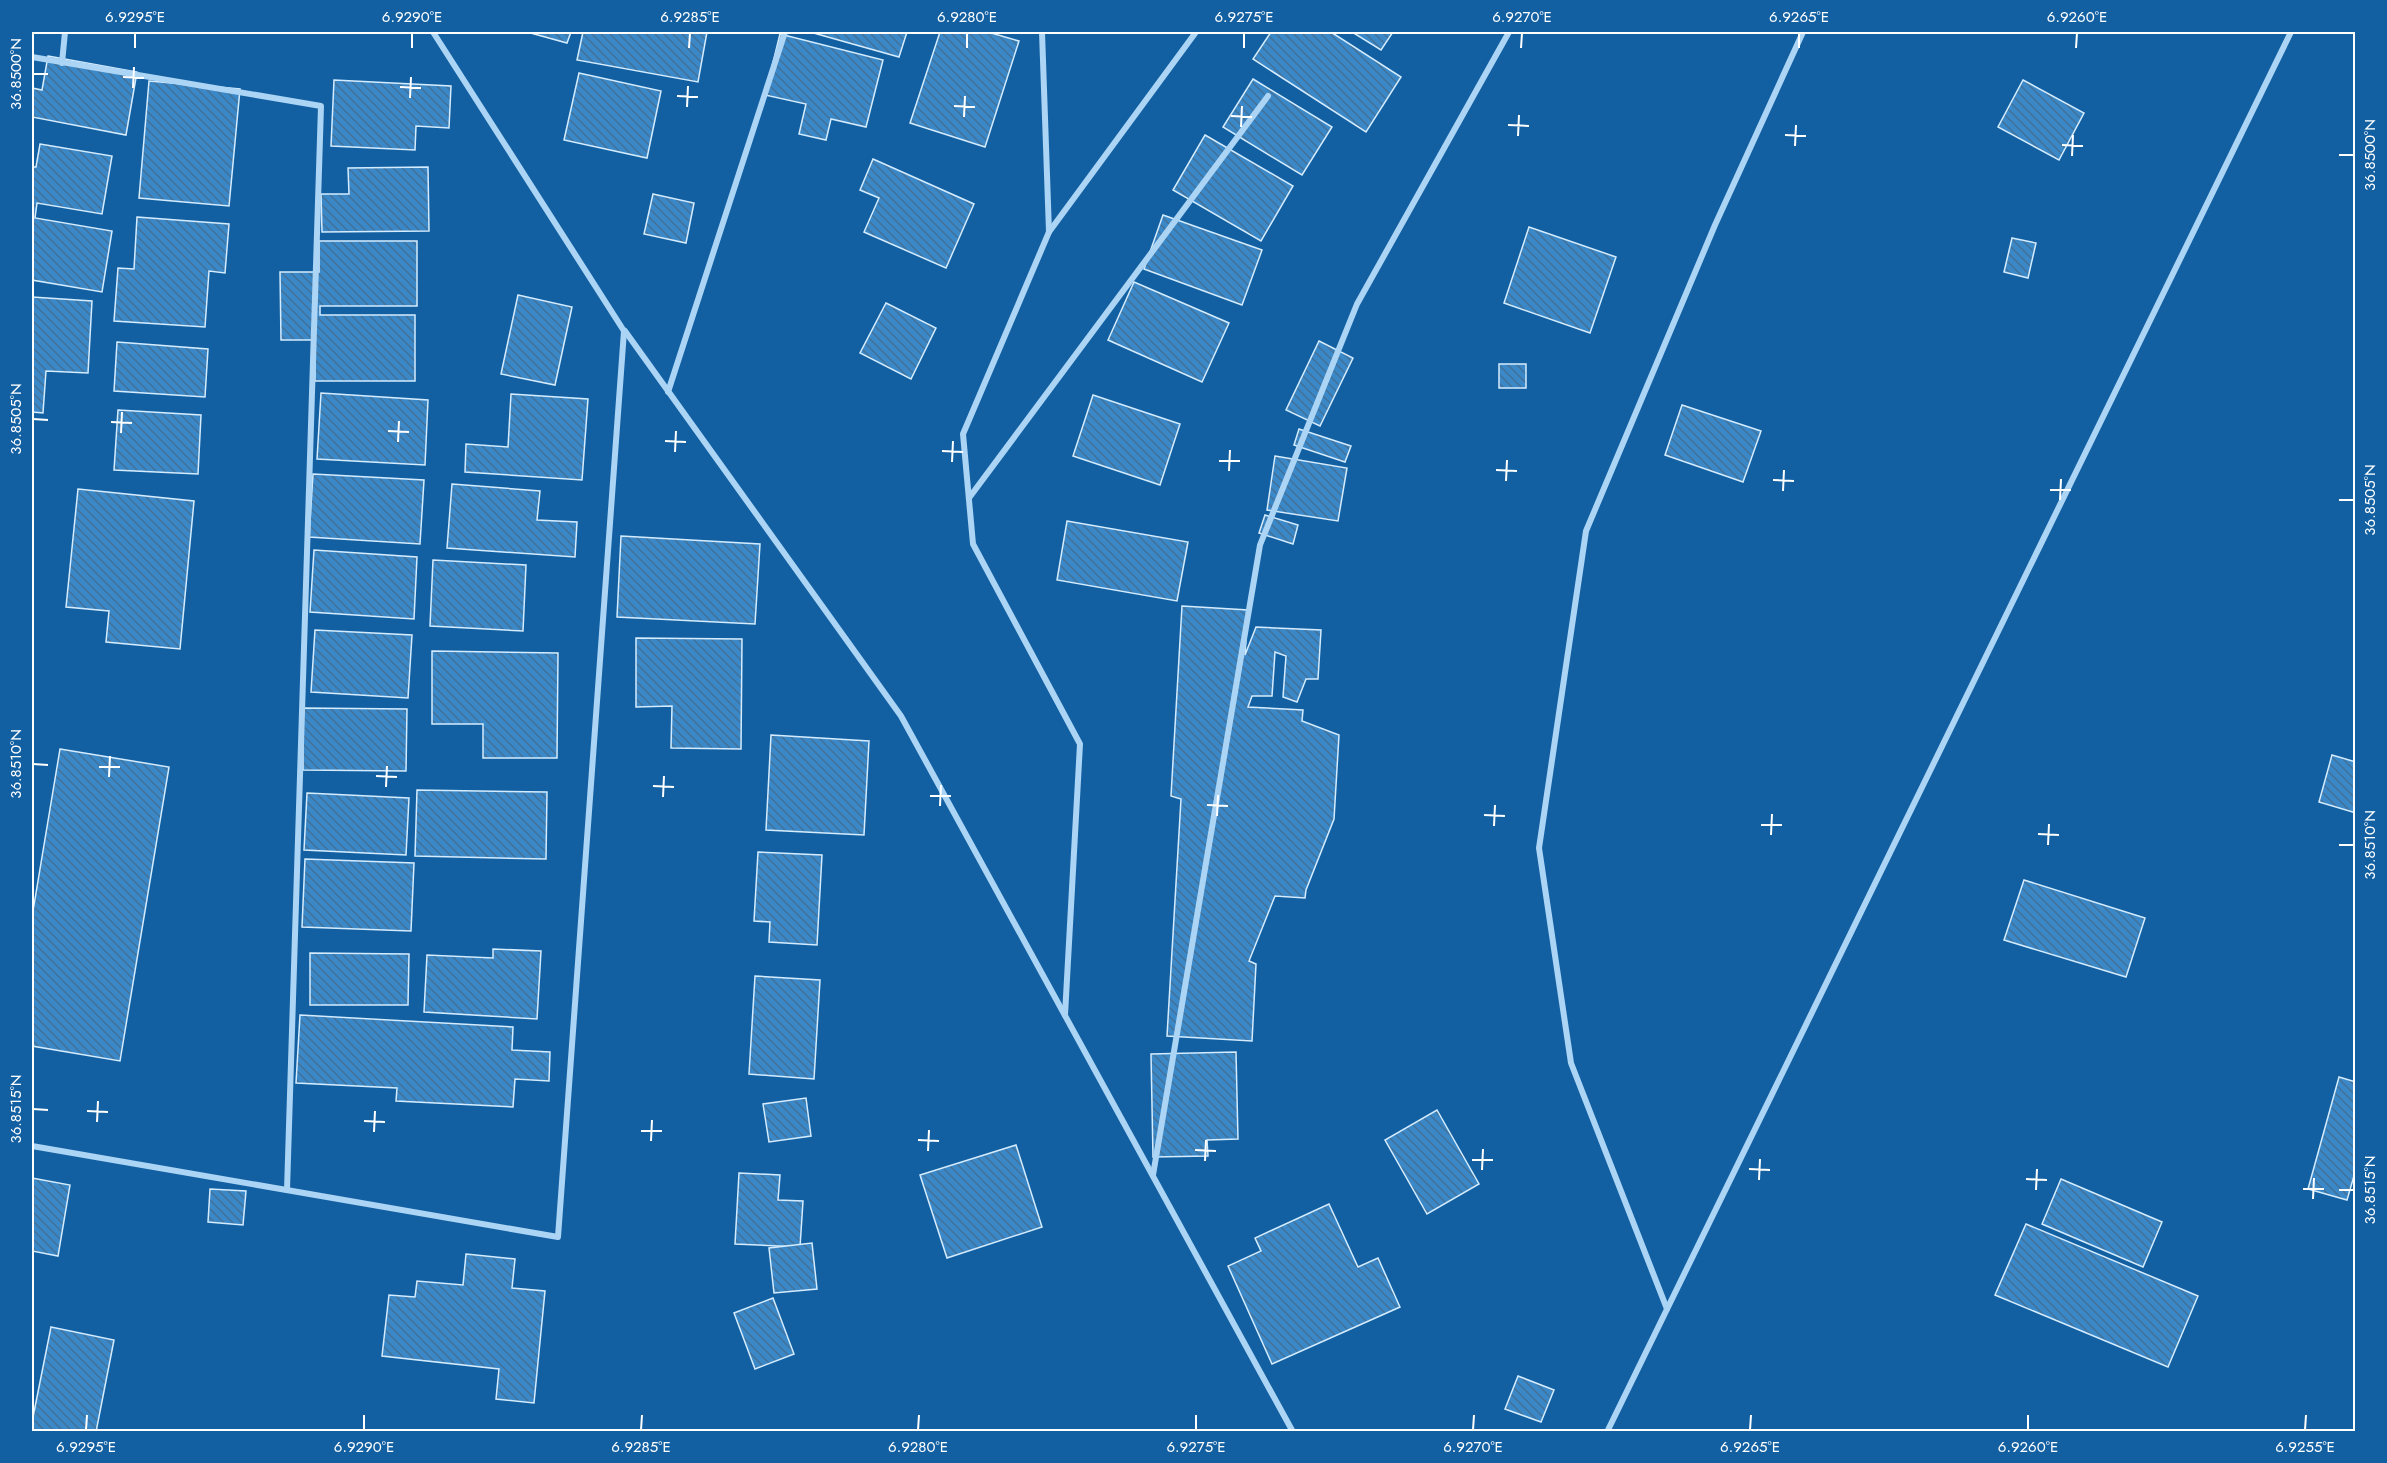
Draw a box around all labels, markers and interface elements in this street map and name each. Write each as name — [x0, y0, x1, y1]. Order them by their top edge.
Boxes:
text: 6.9295°E — [105, 6, 165, 28]
text: 6.9290°E — [382, 6, 442, 28]
text: 6.9285°E — [660, 6, 720, 28]
text: 6.9280°E — [937, 6, 997, 28]
text: 6.9275°E — [1214, 6, 1274, 28]
text: 6.9270°E — [1492, 6, 1552, 28]
text: 6.9265°E — [1769, 6, 1829, 28]
text: 6.9260°E — [2047, 6, 2107, 28]
text: 36.8500°N — [5, 38, 27, 110]
text: 36.8500°N — [2359, 119, 2381, 191]
text: 36.8505°N — [5, 383, 27, 455]
text: 36.8505°N — [2359, 464, 2381, 536]
text: 36.8510°N — [5, 729, 27, 799]
text: 36.8510°N — [2359, 810, 2381, 880]
text: 36.8515°N — [5, 1075, 27, 1144]
text: 36.8515°N — [2359, 1156, 2381, 1225]
text: 6.9295°E — [56, 1436, 116, 1458]
text: 6.9290°E — [334, 1436, 394, 1458]
text: 6.9285°E — [611, 1436, 671, 1458]
text: 6.9280°E — [888, 1436, 948, 1458]
text: 6.9275°E — [1166, 1436, 1226, 1458]
text: 6.9270°E — [1443, 1436, 1503, 1458]
text: 6.9265°E — [1720, 1436, 1780, 1458]
text: 6.9260°E — [1998, 1436, 2058, 1458]
text: 6.9255°E — [2275, 1436, 2335, 1458]

